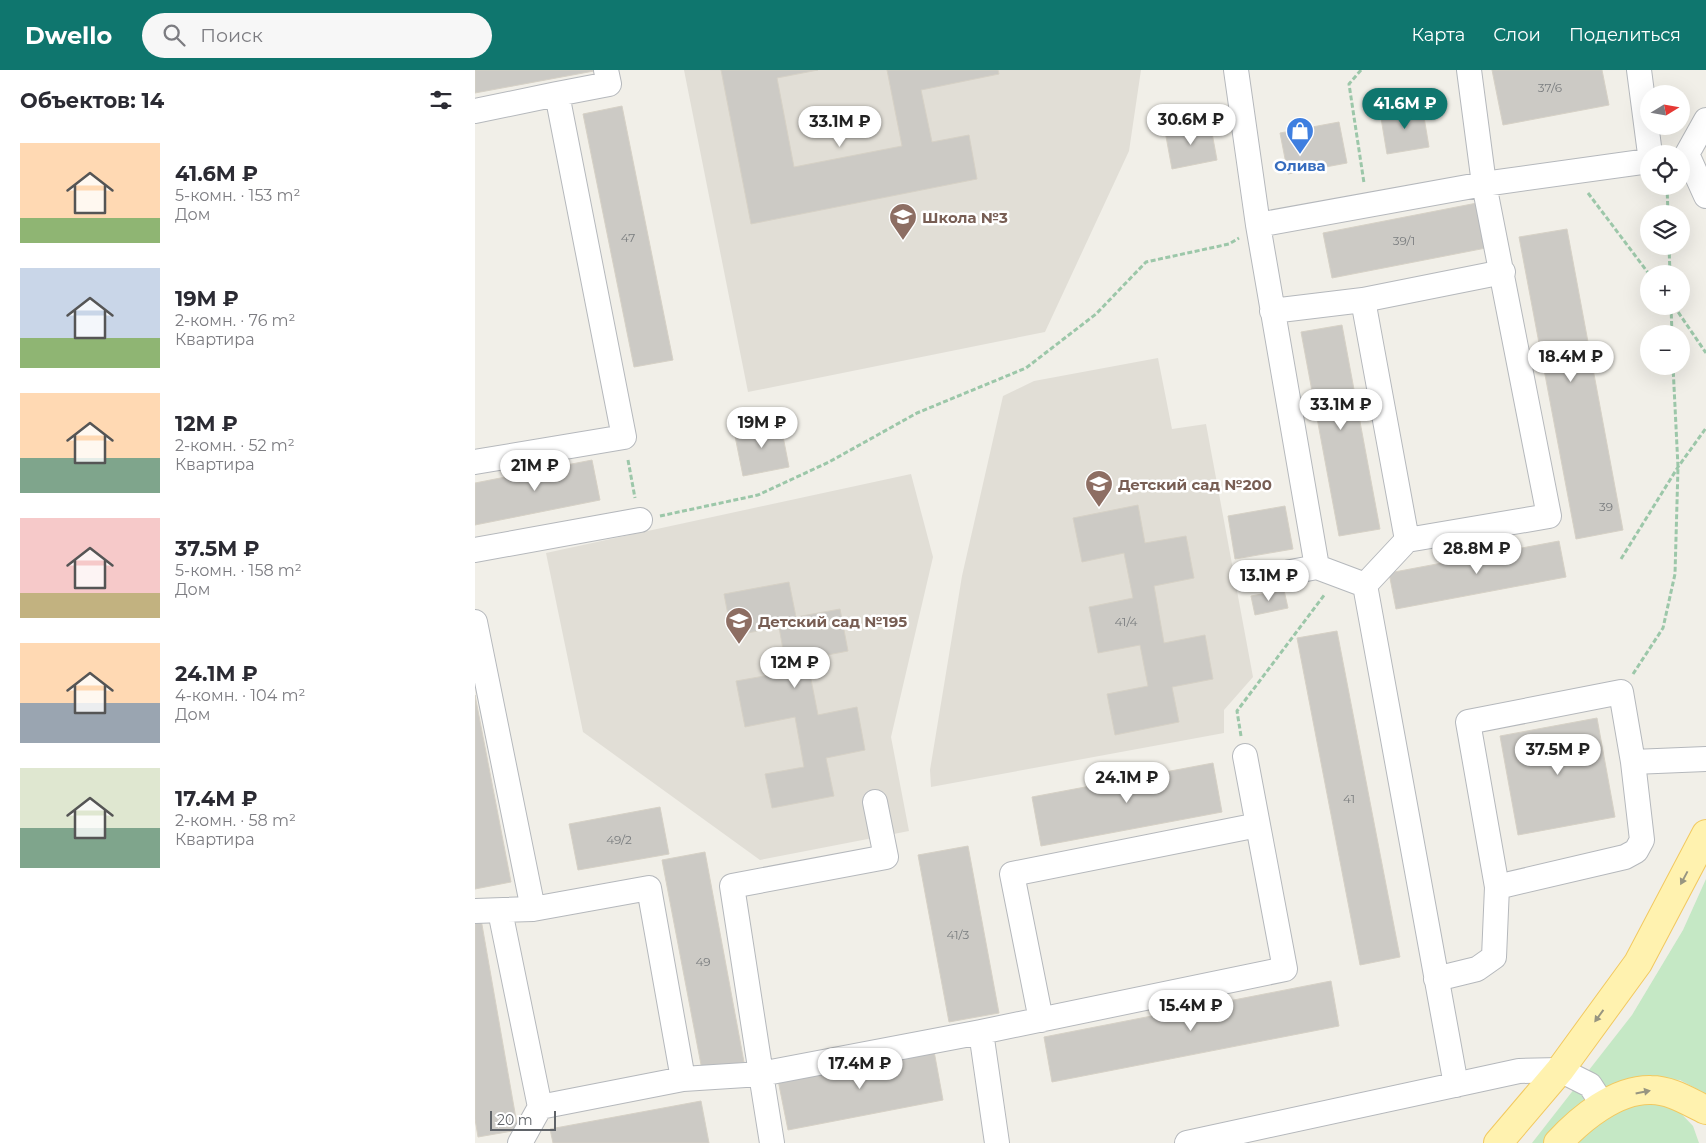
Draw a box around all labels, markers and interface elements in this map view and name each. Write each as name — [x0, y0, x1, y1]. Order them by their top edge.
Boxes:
search box — [142, 13, 492, 58]
text: Dwello — [25, 21, 112, 50]
icon: search — [160, 21, 188, 49]
text: Поиск — [200, 24, 263, 47]
text: Карта — [1411, 24, 1465, 46]
text: Слои — [1493, 24, 1541, 46]
text: Поделиться — [1569, 24, 1681, 46]
house number: 37/6 — [1538, 80, 1562, 95]
north arrow — [1640, 85, 1690, 135]
map controls — [1640, 85, 1690, 375]
icon: filters — [427, 86, 455, 114]
text: Объектов: 14 — [20, 88, 164, 113]
pin: 41.6M ₽ — [1359, 88, 1451, 130]
text: 41.6M ₽ — [1373, 94, 1437, 113]
pin: 30.6M ₽ — [1145, 104, 1237, 146]
pin: 33.1M ₽ — [794, 106, 886, 148]
text: 30.6M ₽ — [1158, 110, 1224, 129]
text: 33.1M ₽ — [809, 112, 871, 131]
shop icon: Олива — [1285, 116, 1315, 155]
button: locate — [1640, 145, 1690, 195]
place label: Олива — [1274, 156, 1326, 175]
text: 41.6M ₽ — [175, 161, 258, 186]
icon: home — [60, 163, 120, 223]
text: 5-комн. · 153 m² — [175, 186, 300, 205]
school or university icon: Школа №3 — [888, 202, 918, 241]
text: Дом — [175, 205, 210, 224]
button: layers — [1640, 205, 1690, 255]
place label: Школа №3 — [922, 208, 1008, 227]
house number: 47 — [621, 230, 635, 245]
house number: 39/1 — [1393, 233, 1415, 248]
button: + — [1640, 265, 1690, 315]
text: 19M ₽ — [175, 286, 239, 311]
icon: home — [60, 288, 120, 348]
text: 2-комн. · 76 m² — [175, 311, 295, 330]
button: − — [1640, 325, 1690, 375]
text: Квартира — [175, 330, 255, 349]
pin: 18.4M ₽ — [1525, 340, 1617, 383]
text: 18.4M ₽ — [1539, 347, 1603, 366]
pin: 33.1M ₽ — [1295, 388, 1387, 431]
text: 33.1M ₽ — [1310, 395, 1372, 414]
pin: 19M ₽ — [727, 406, 797, 449]
text: 12M ₽ — [175, 411, 238, 436]
icon: home — [60, 413, 120, 473]
text: 19M ₽ — [738, 413, 786, 432]
text: 2-комн. · 52 m² — [175, 436, 295, 455]
pin: 21M ₽ — [500, 450, 570, 492]
text: Квартира — [175, 455, 255, 474]
text: 21M ₽ — [511, 456, 559, 475]
school or university icon: Детский сад №200 — [1084, 469, 1114, 508]
place label: Детский сад №200 — [1118, 475, 1272, 494]
house number: 39 — [1599, 499, 1613, 514]
pin: 28.8M ₽ — [1431, 532, 1523, 575]
text: 37.5M ₽ — [175, 536, 260, 561]
icon: home — [60, 538, 120, 598]
text: 28.8M ₽ — [1443, 539, 1511, 558]
pin: 13.1M ₽ — [1223, 560, 1315, 602]
text: 5-комн. · 158 m² — [175, 561, 302, 580]
text: 13.1M ₽ — [1240, 566, 1298, 585]
text: Дом — [175, 580, 210, 599]
school or university icon: Детский сад №195 — [724, 606, 754, 645]
place label: Детский сад №195 — [758, 612, 907, 631]
house number: 41/4 — [1114, 614, 1138, 629]
pin: 12M ₽ — [760, 646, 830, 689]
text: 12M ₽ — [771, 653, 819, 672]
text: 24.1M ₽ — [175, 661, 258, 686]
icon: home — [60, 663, 120, 723]
text: 4-комн. · 104 m² — [175, 686, 305, 705]
text: Дом — [175, 705, 210, 724]
pin: 37.5M ₽ — [1512, 734, 1604, 776]
text: 37.5M ₽ — [1526, 740, 1590, 759]
pin: 24.1M ₽ — [1081, 762, 1173, 804]
text: 24.1M ₽ — [1095, 768, 1159, 787]
text: 17.4M ₽ — [175, 786, 258, 811]
icon: home — [60, 788, 120, 848]
house number: 41 — [1343, 791, 1355, 806]
text: 2-комн. · 58 m² — [175, 811, 296, 830]
text: Квартира — [175, 830, 255, 849]
house number: 49/2 — [606, 832, 632, 847]
one-way arrow — [1680, 870, 1688, 885]
house number: 41/3 — [947, 927, 970, 942]
house number: 49 — [695, 954, 711, 969]
pin: 15.4M ₽ — [1145, 990, 1237, 1032]
text: 15.4M ₽ — [1159, 996, 1223, 1015]
one-way arrow — [1594, 1009, 1604, 1023]
pin: 17.4M ₽ — [814, 1048, 906, 1090]
text: 17.4M ₽ — [829, 1054, 891, 1073]
one-way arrow — [1636, 1087, 1652, 1095]
scale bar — [490, 1108, 556, 1131]
text: 20 m — [497, 1111, 533, 1129]

